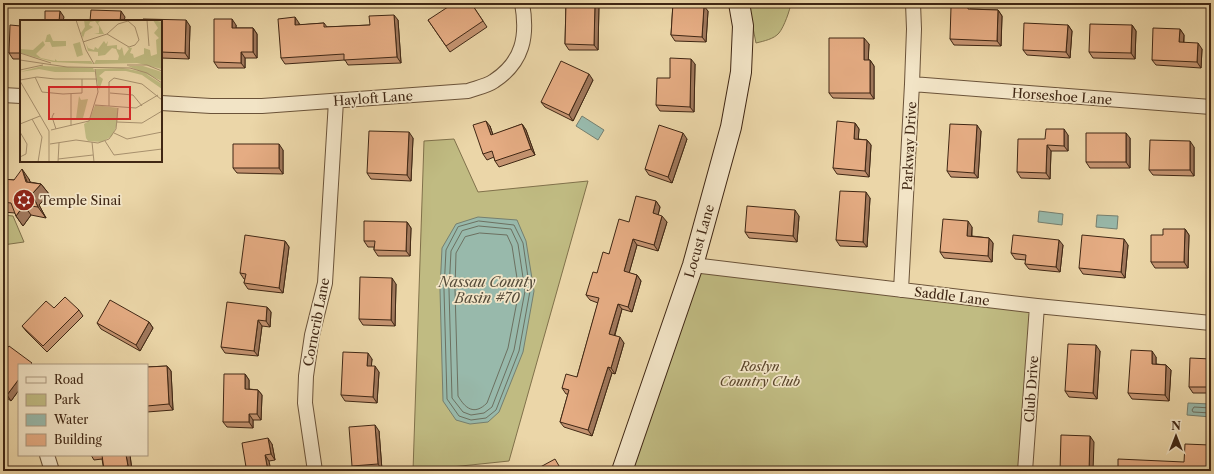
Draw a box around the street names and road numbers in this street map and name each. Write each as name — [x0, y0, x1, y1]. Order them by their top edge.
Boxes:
street label: Horseshoe Lane — [1011, 85, 1113, 107]
street label: Hayloft Lane — [333, 87, 413, 109]
street label: Parkway Drive — [899, 101, 919, 191]
street label: Locust Lane — [681, 202, 717, 280]
street label: Corncrib Lane — [300, 276, 332, 368]
street label: Saddle Lane — [913, 283, 991, 309]
street label: Club Drive — [1021, 355, 1041, 423]

